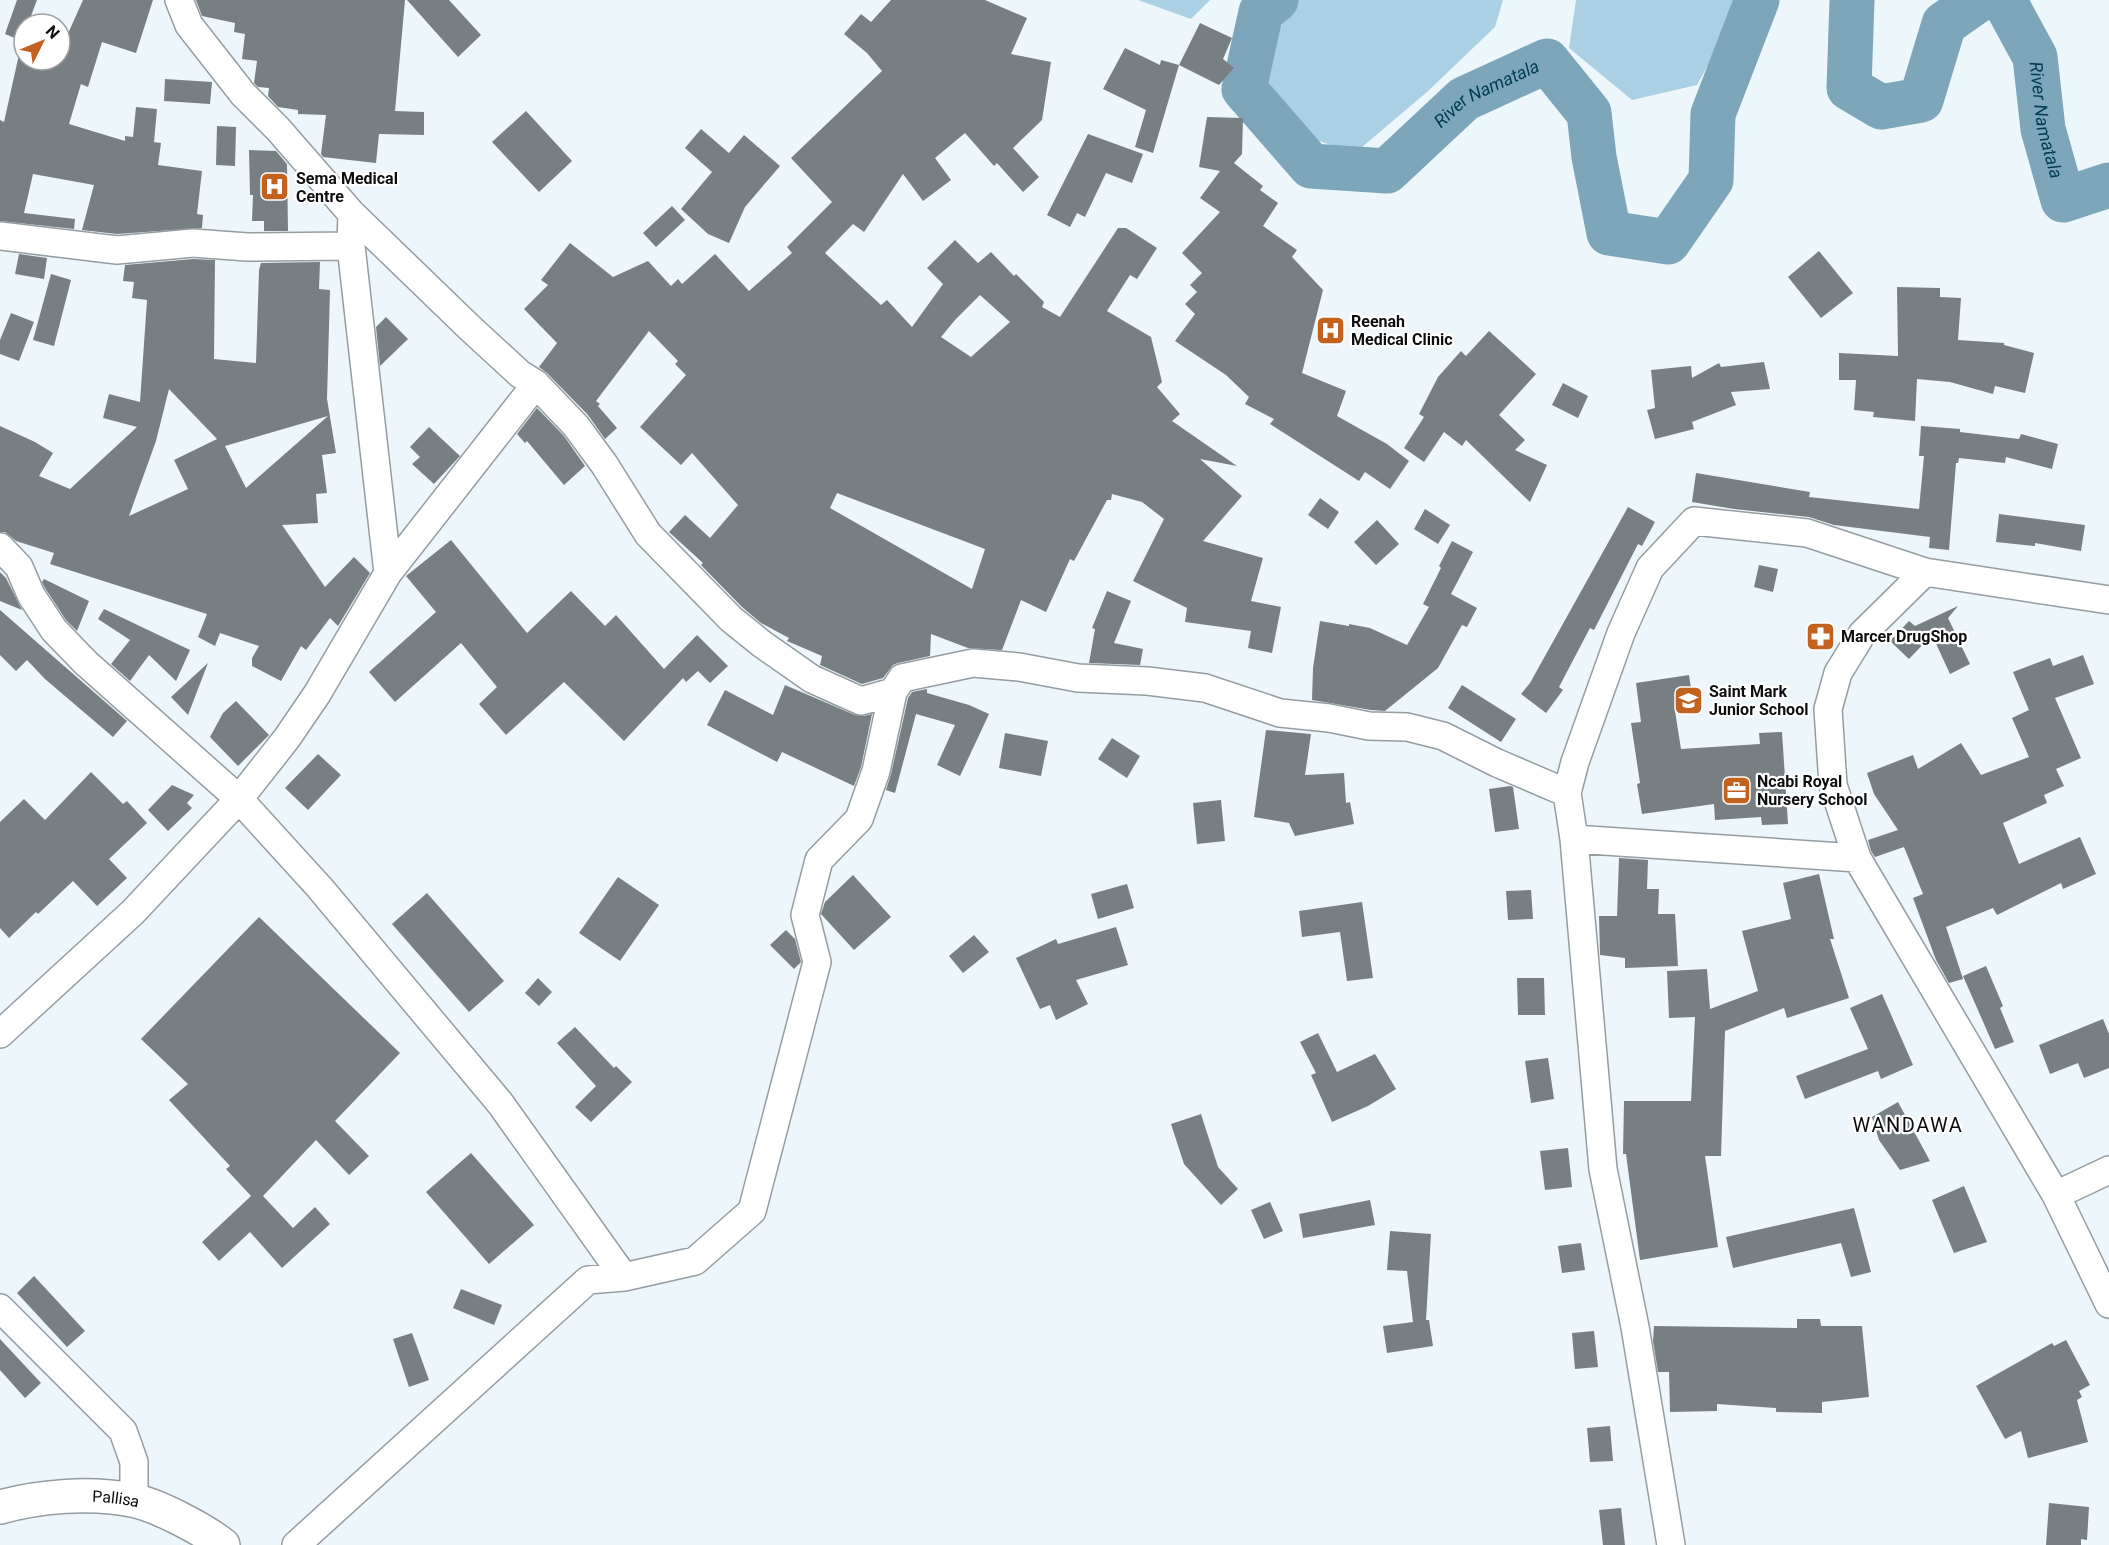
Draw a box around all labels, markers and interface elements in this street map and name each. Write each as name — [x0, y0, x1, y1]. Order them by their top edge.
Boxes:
north arrow — [12, 12, 72, 72]
text: N — [42, 22, 63, 43]
water label: River Namatala — [1429, 55, 1542, 132]
water label: River Namatala — [2026, 60, 2067, 181]
place label: Sema Medical Centre — [296, 169, 398, 206]
hospital icon: Sema Medical Centre — [259, 171, 291, 203]
place label: Reenah Medical Clinic — [1351, 312, 1452, 349]
hospital icon: Reenah Medical Clinic — [1314, 314, 1346, 346]
pharmacy icon: Marcer DrugShop — [1804, 620, 1836, 652]
place label: Marcer DrugShop — [1841, 627, 1967, 646]
place label: Saint Mark Junior School — [1709, 682, 1808, 719]
school or university icon: Saint Mark Junior School — [1672, 684, 1704, 716]
place label: Ncabi Royal Nursery School — [1757, 772, 1867, 809]
office icon: Ncabi Royal Nursery School — [1720, 774, 1752, 806]
district label: WANDAWA — [1853, 1113, 1963, 1137]
street label: Pallisa — [92, 1487, 141, 1511]

